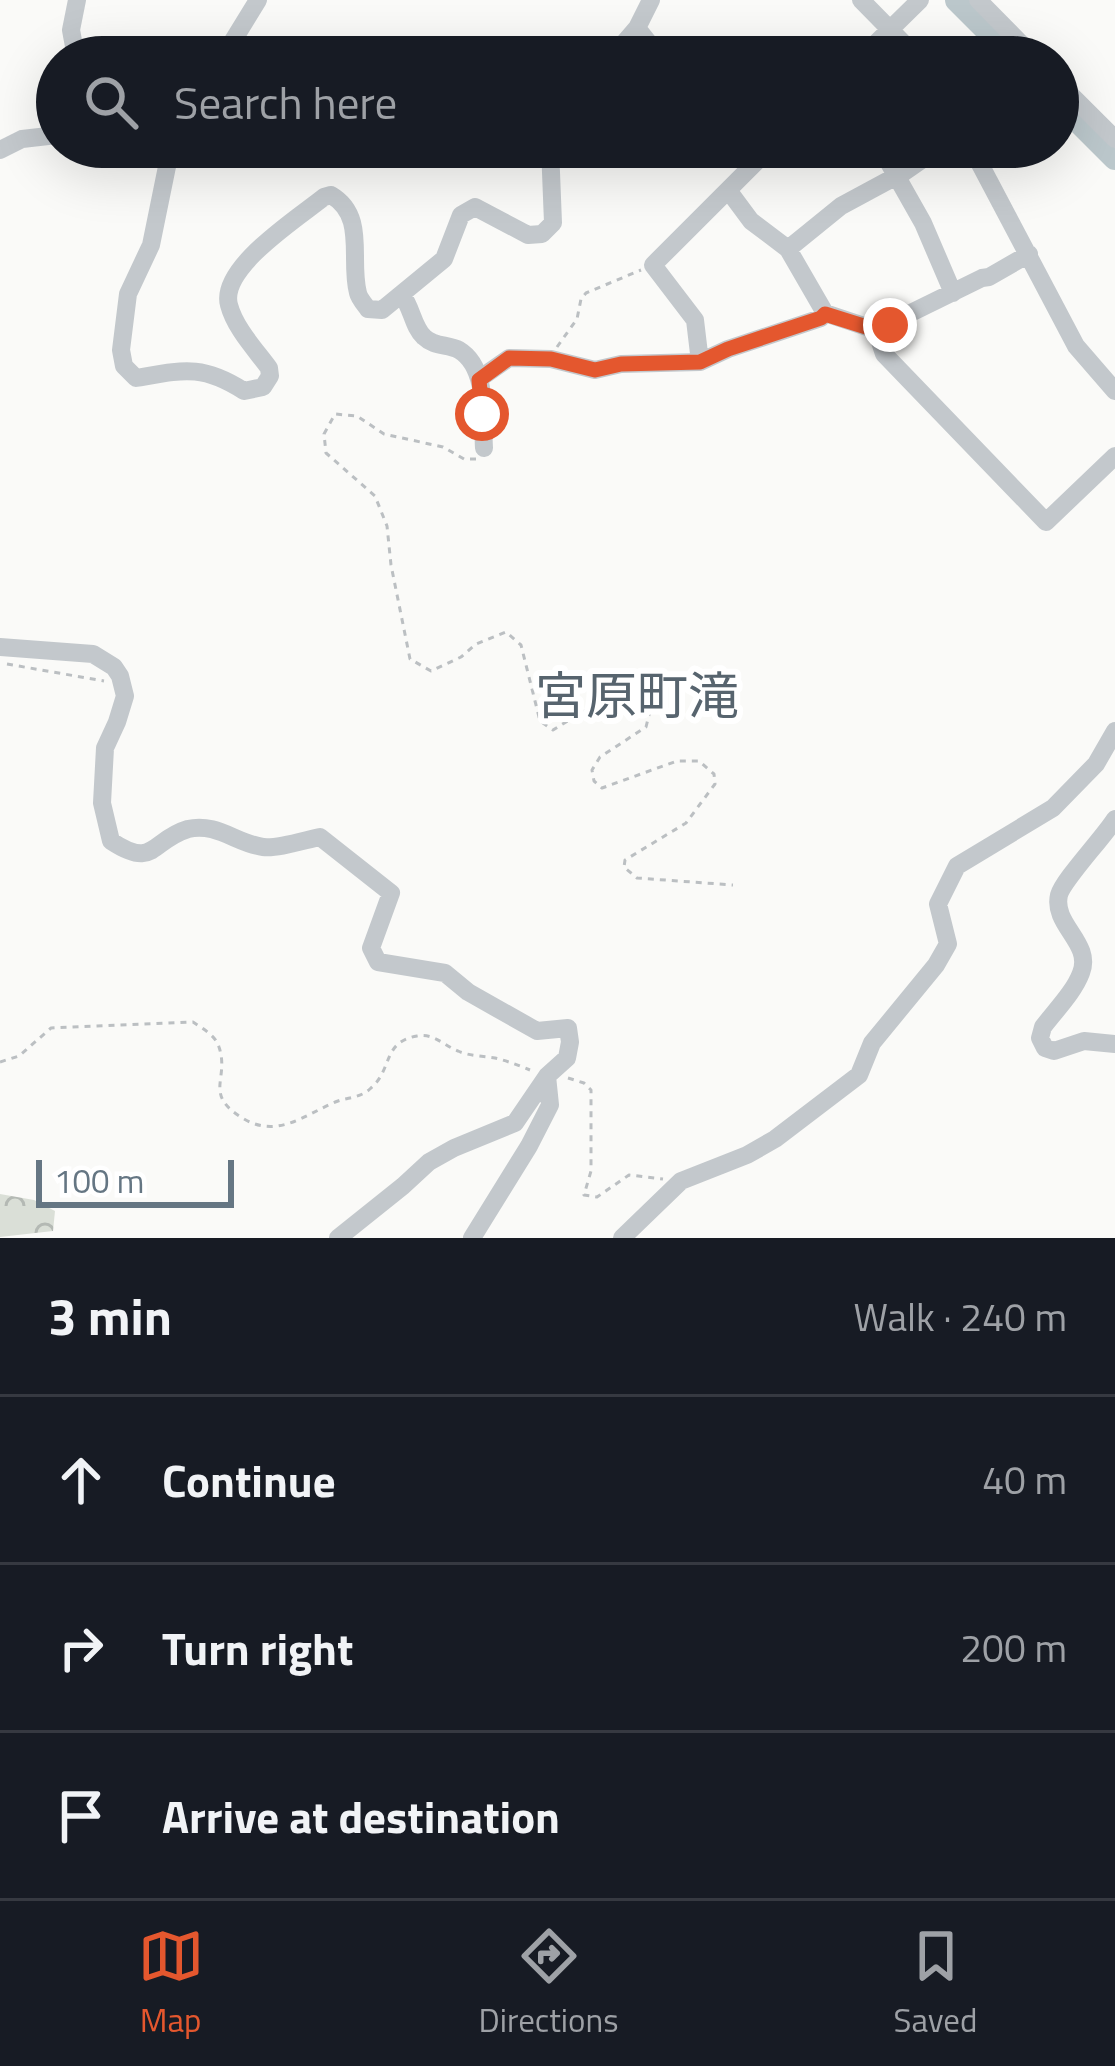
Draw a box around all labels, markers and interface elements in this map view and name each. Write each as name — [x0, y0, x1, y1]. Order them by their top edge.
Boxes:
search box — [36, 36, 1079, 168]
text: Search here — [174, 68, 397, 136]
icon: search — [78, 69, 144, 135]
route end — [863, 298, 917, 352]
route start — [455, 387, 509, 441]
district label: 宮原町滝 — [535, 656, 739, 734]
scale bar — [36, 1154, 234, 1207]
text: 100 m — [54, 1156, 144, 1206]
text: 3 min — [48, 1277, 172, 1355]
text: Walk · 240 m — [853, 1287, 1067, 1346]
text: Continue — [162, 1446, 336, 1514]
icon: ahead — [48, 1447, 114, 1513]
text: 40 m — [982, 1450, 1067, 1509]
text: Turn right — [162, 1614, 353, 1682]
icon: right — [48, 1615, 114, 1681]
text: 200 m — [960, 1618, 1067, 1677]
text: Arrive at destination — [162, 1782, 560, 1850]
icon: arrive — [48, 1783, 114, 1849]
tab: Map — [138, 1923, 204, 2045]
tab: Directions — [479, 1923, 619, 2045]
tab: Saved — [894, 1923, 977, 2045]

